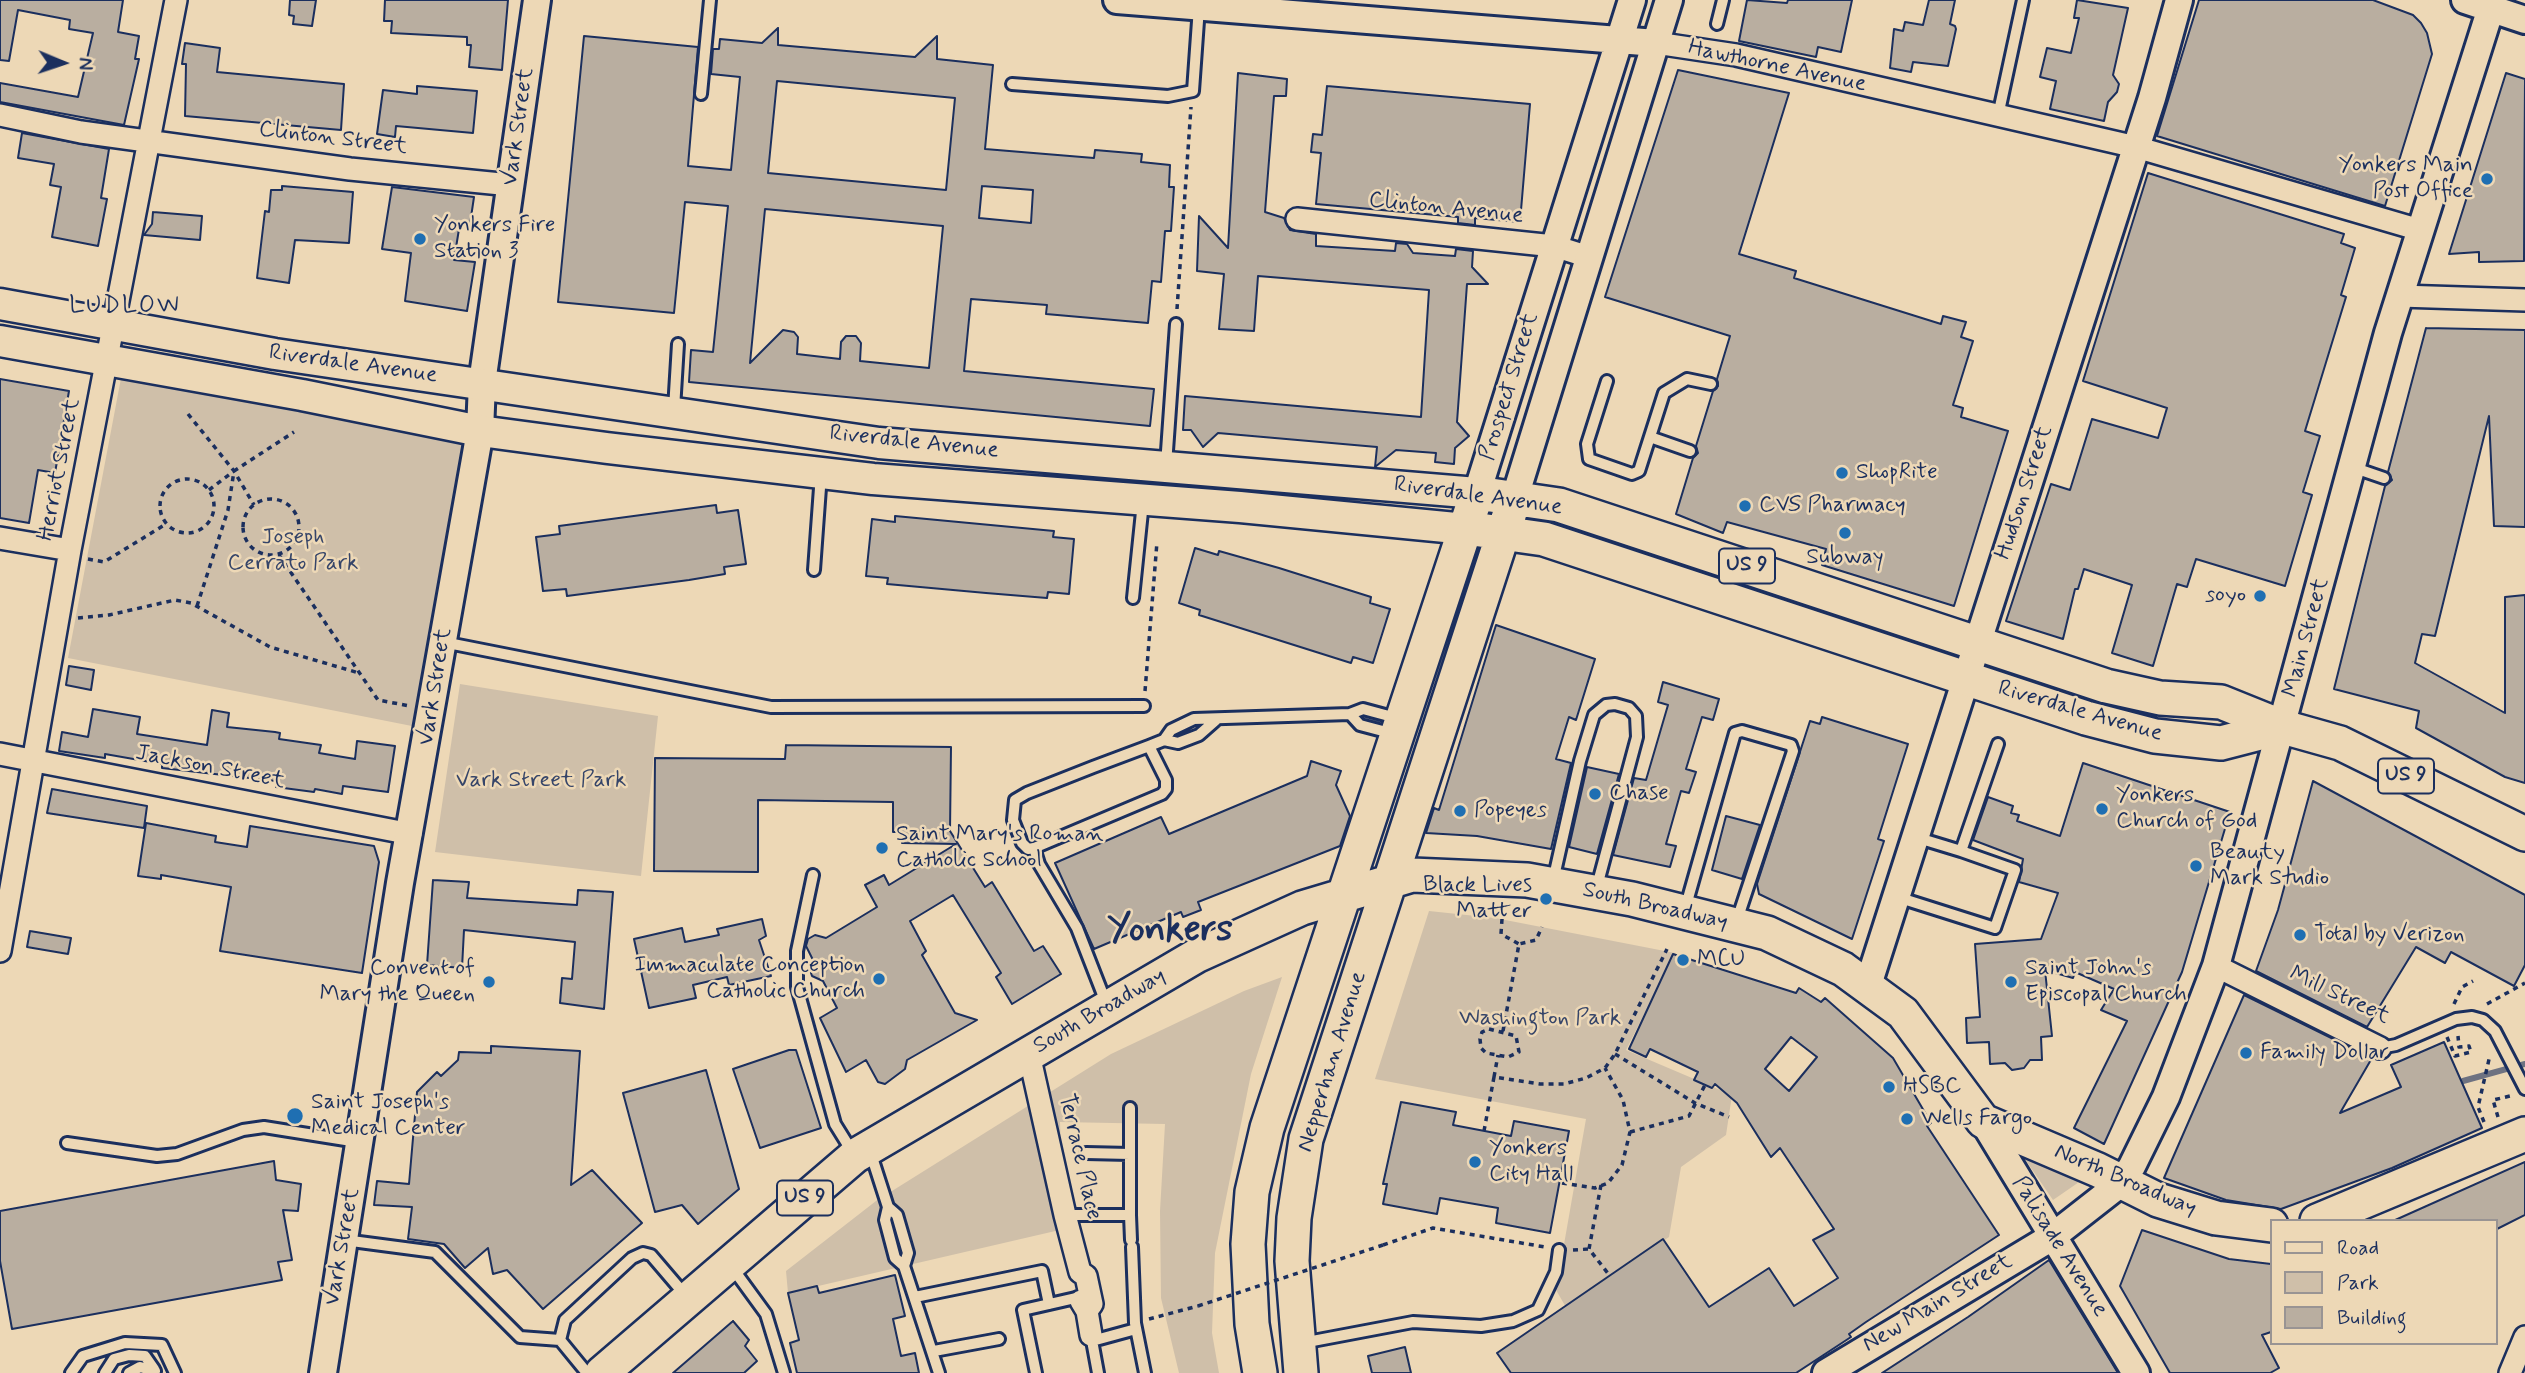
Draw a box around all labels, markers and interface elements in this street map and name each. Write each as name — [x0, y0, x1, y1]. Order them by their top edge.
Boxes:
north arrow — [28, 28, 98, 98]
street label: Hawthorne Avenue — [1685, 35, 1869, 99]
text: N — [72, 57, 97, 71]
street label: Vark Street — [497, 66, 541, 188]
street label: Clinton Street — [257, 116, 409, 162]
place label: Yonkers Main Post Office — [2338, 152, 2473, 206]
marker: Yonkers Main Post Office — [2479, 171, 2495, 187]
street label: Clinton Avenue — [1367, 187, 1525, 231]
place label: Yonkers Fire Station 3 — [434, 212, 555, 266]
marker: Yonkers Fire Station 3 — [412, 231, 428, 247]
district label: LUDLOW — [71, 293, 179, 321]
street label: Prospect Street — [1474, 310, 1546, 464]
street label: Riverdale Avenue — [267, 340, 439, 390]
street label: Herriot Street — [33, 397, 87, 543]
street label: Riverdale Avenue — [828, 420, 1000, 466]
street label: Hudson Street — [1990, 423, 2060, 563]
place label: ShopRite — [1856, 459, 1938, 487]
marker: ShopRite — [1834, 465, 1850, 481]
street label: Riverdale Avenue — [1392, 472, 1564, 522]
place label: CVS Pharmacy — [1759, 492, 1906, 520]
marker: CVS Pharmacy — [1737, 498, 1753, 514]
park label: Joseph Cerrato Park — [228, 524, 358, 578]
marker: Subway — [1837, 525, 1853, 541]
place label: Subway — [1806, 544, 1884, 572]
road number: US 9 — [1719, 548, 1775, 584]
street label: Main Street — [2278, 575, 2336, 701]
place label: soyo — [2205, 582, 2246, 610]
marker: soyo — [2252, 588, 2268, 604]
street label: Vark Street — [413, 626, 459, 748]
street label: Riverdale Avenue — [1994, 675, 2166, 749]
street label: Jackson Street — [133, 740, 287, 796]
road number: US 9 — [2378, 758, 2434, 794]
park label: Vark Street Park — [456, 767, 626, 795]
place label: Chase — [1609, 780, 1669, 808]
place label: Yonkers Church of God — [2116, 782, 2257, 836]
marker: Chase — [1587, 786, 1603, 802]
place label: Popeyes — [1474, 797, 1547, 825]
marker: Yonkers Church of God — [2094, 801, 2110, 817]
marker: Popeyes — [1452, 803, 1468, 819]
place label: Saint Mary's Roman Catholic School — [896, 821, 1104, 875]
place label: Beauty Mark Studio — [2210, 839, 2329, 893]
marker: Saint Mary's Roman Catholic School — [874, 840, 890, 856]
marker: Beauty Mark Studio — [2188, 858, 2204, 874]
place label: Black Lives Matter — [1423, 872, 1532, 926]
street label: South Broadway — [1580, 877, 1730, 937]
marker: Black Lives Matter — [1538, 891, 1554, 907]
district label: Yonkers — [1107, 910, 1233, 954]
place label: Total by Verizon — [2314, 921, 2465, 949]
marker: Total by Verizon — [2292, 927, 2308, 943]
place label: MCU — [1697, 946, 1746, 974]
place label: Immaculate Conception Catholic Church — [634, 952, 865, 1006]
marker: MCU — [1675, 952, 1691, 968]
place label: Convent of Mary the Queen — [320, 955, 475, 1009]
place label: Saint John's Episcopal Church — [2025, 955, 2187, 1009]
street label: Mill Street — [2284, 961, 2394, 1031]
street label: South Broadway — [1029, 963, 1171, 1061]
street label: Nepperhan Avenue — [1292, 968, 1374, 1156]
marker: Immaculate Conception Catholic Church — [871, 971, 887, 987]
marker: Convent of Mary the Queen — [481, 974, 497, 990]
marker: Saint John's Episcopal Church — [2003, 974, 2019, 990]
park label: Washington Park — [1459, 1005, 1621, 1033]
place label: Family Dollar — [2260, 1039, 2389, 1067]
marker: Family Dollar — [2238, 1045, 2254, 1061]
place label: HSBC — [1903, 1073, 1961, 1101]
marker: HSBC — [1881, 1079, 1897, 1095]
place label: Saint Joseph's Medical Center — [311, 1089, 466, 1143]
street label: Terrace Place — [1051, 1091, 1107, 1223]
place label: Wells Fargo — [1921, 1105, 2032, 1133]
marker: Saint Joseph's Medical Center — [285, 1106, 305, 1126]
marker: Wells Fargo — [1899, 1111, 1915, 1127]
place label: Yonkers City Hall — [1489, 1135, 1573, 1189]
street label: North Broadway — [2050, 1139, 2200, 1223]
marker: Yonkers City Hall — [1467, 1154, 1483, 1170]
street label: Palisade Avenue — [2005, 1172, 2113, 1322]
road number: US 9 — [777, 1180, 833, 1216]
street label: Vark Street — [319, 1186, 367, 1308]
legend — [2270, 1219, 2497, 1345]
text: Road — [2337, 1234, 2379, 1262]
street label: New Main Street — [1858, 1248, 2018, 1360]
text: Park — [2337, 1269, 2379, 1297]
text: Building — [2337, 1304, 2407, 1332]

